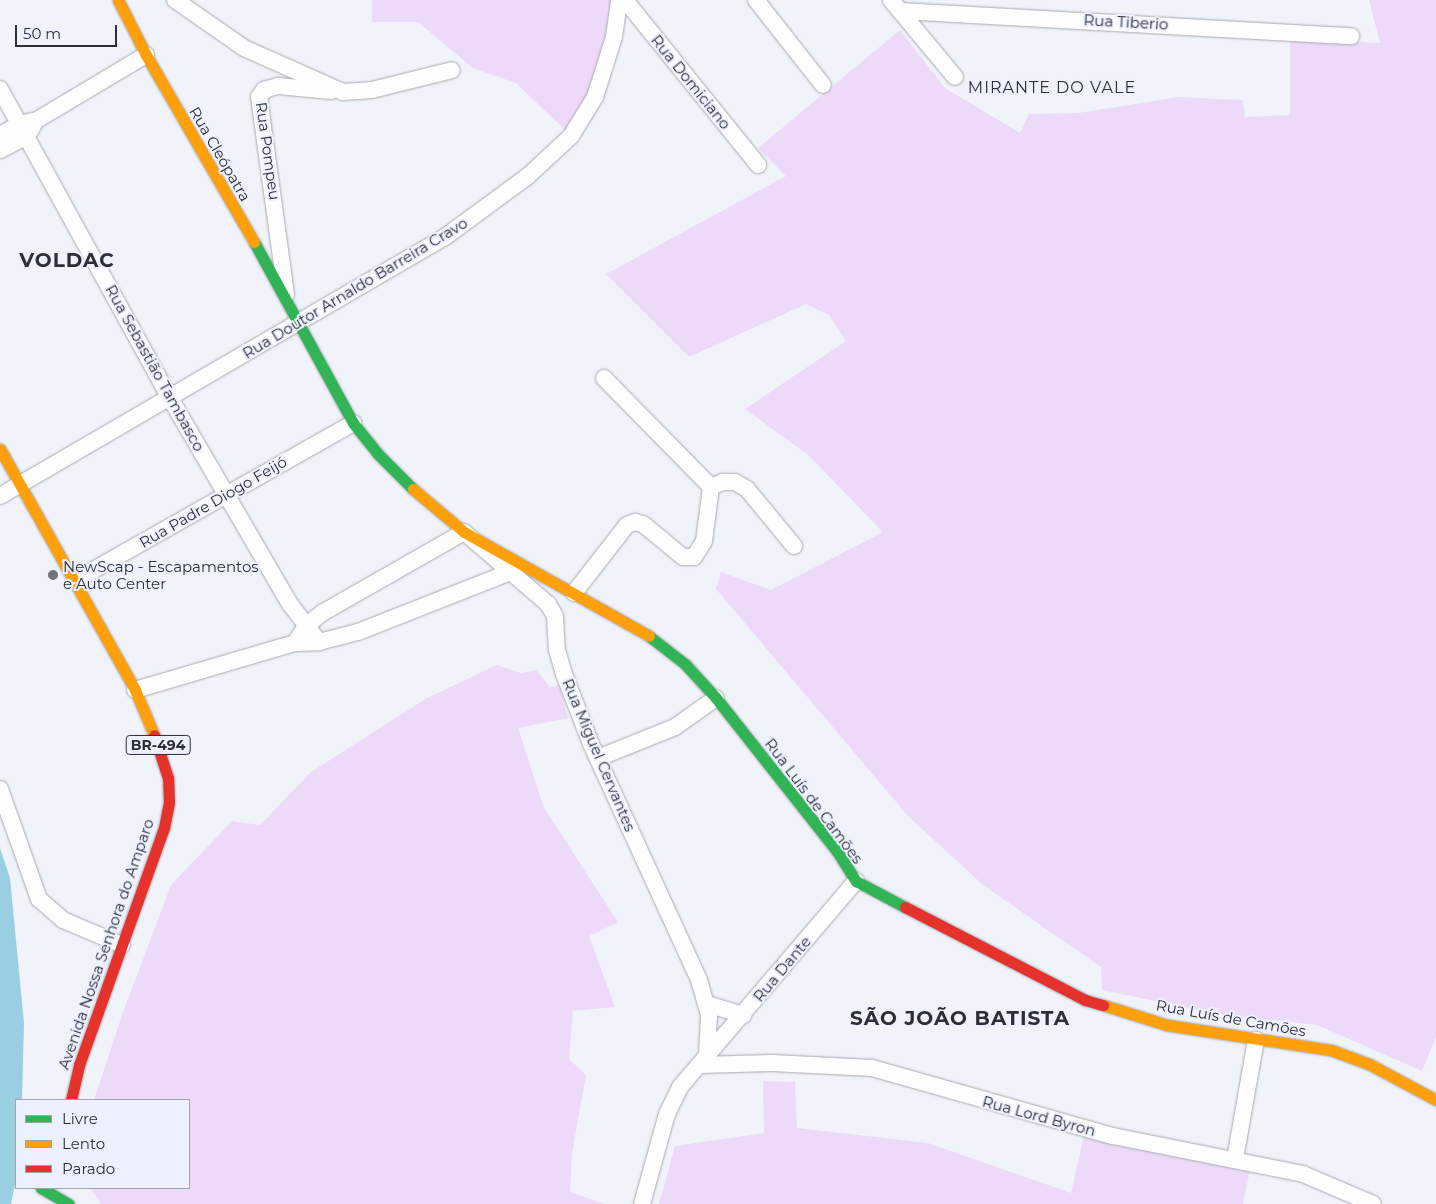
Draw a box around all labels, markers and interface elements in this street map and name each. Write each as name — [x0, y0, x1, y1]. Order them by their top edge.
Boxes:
street label: Rua Tiberio — [1083, 11, 1169, 33]
scale bar — [18, 15, 120, 47]
text: 50 m — [23, 24, 61, 43]
street label: Rua Domiciano — [647, 31, 735, 133]
district label: MIRANTE DO VALE — [966, 78, 1138, 98]
street label: Rua Pompeu — [252, 101, 284, 201]
street label: Rua Cleópatra — [186, 104, 254, 204]
street label: Rua Doutor Arnaldo Barreira Cravo — [239, 214, 471, 362]
district label: VOLDAC — [19, 248, 115, 272]
street label: Rua Sebastião Tambasco — [102, 282, 208, 454]
street label: Rua Padre Diogo Feijó — [136, 452, 290, 552]
place label: NewScap - Escapamentos e Auto Center — [63, 557, 259, 592]
marker: NewScap - Escapamentos e Auto Center — [47, 569, 59, 581]
street label: Rua Miguel Cervantes — [559, 676, 639, 834]
road number: BR-494 — [126, 734, 190, 756]
street label: Rua Luís de Camões — [761, 735, 867, 867]
street label: Avenida Nossa Senhora do Amparo — [55, 816, 157, 1072]
street label: Rua Dante — [749, 933, 815, 1005]
street label: Rua Luís de Camões — [1155, 996, 1307, 1040]
district label: SÃO JOÃO BATISTA — [848, 1006, 1072, 1030]
street label: Rua Lord Byron — [980, 1092, 1098, 1140]
legend — [15, 1099, 190, 1189]
text: Livre — [62, 1109, 98, 1128]
text: Lento — [62, 1134, 105, 1153]
text: Parado — [62, 1159, 115, 1178]

